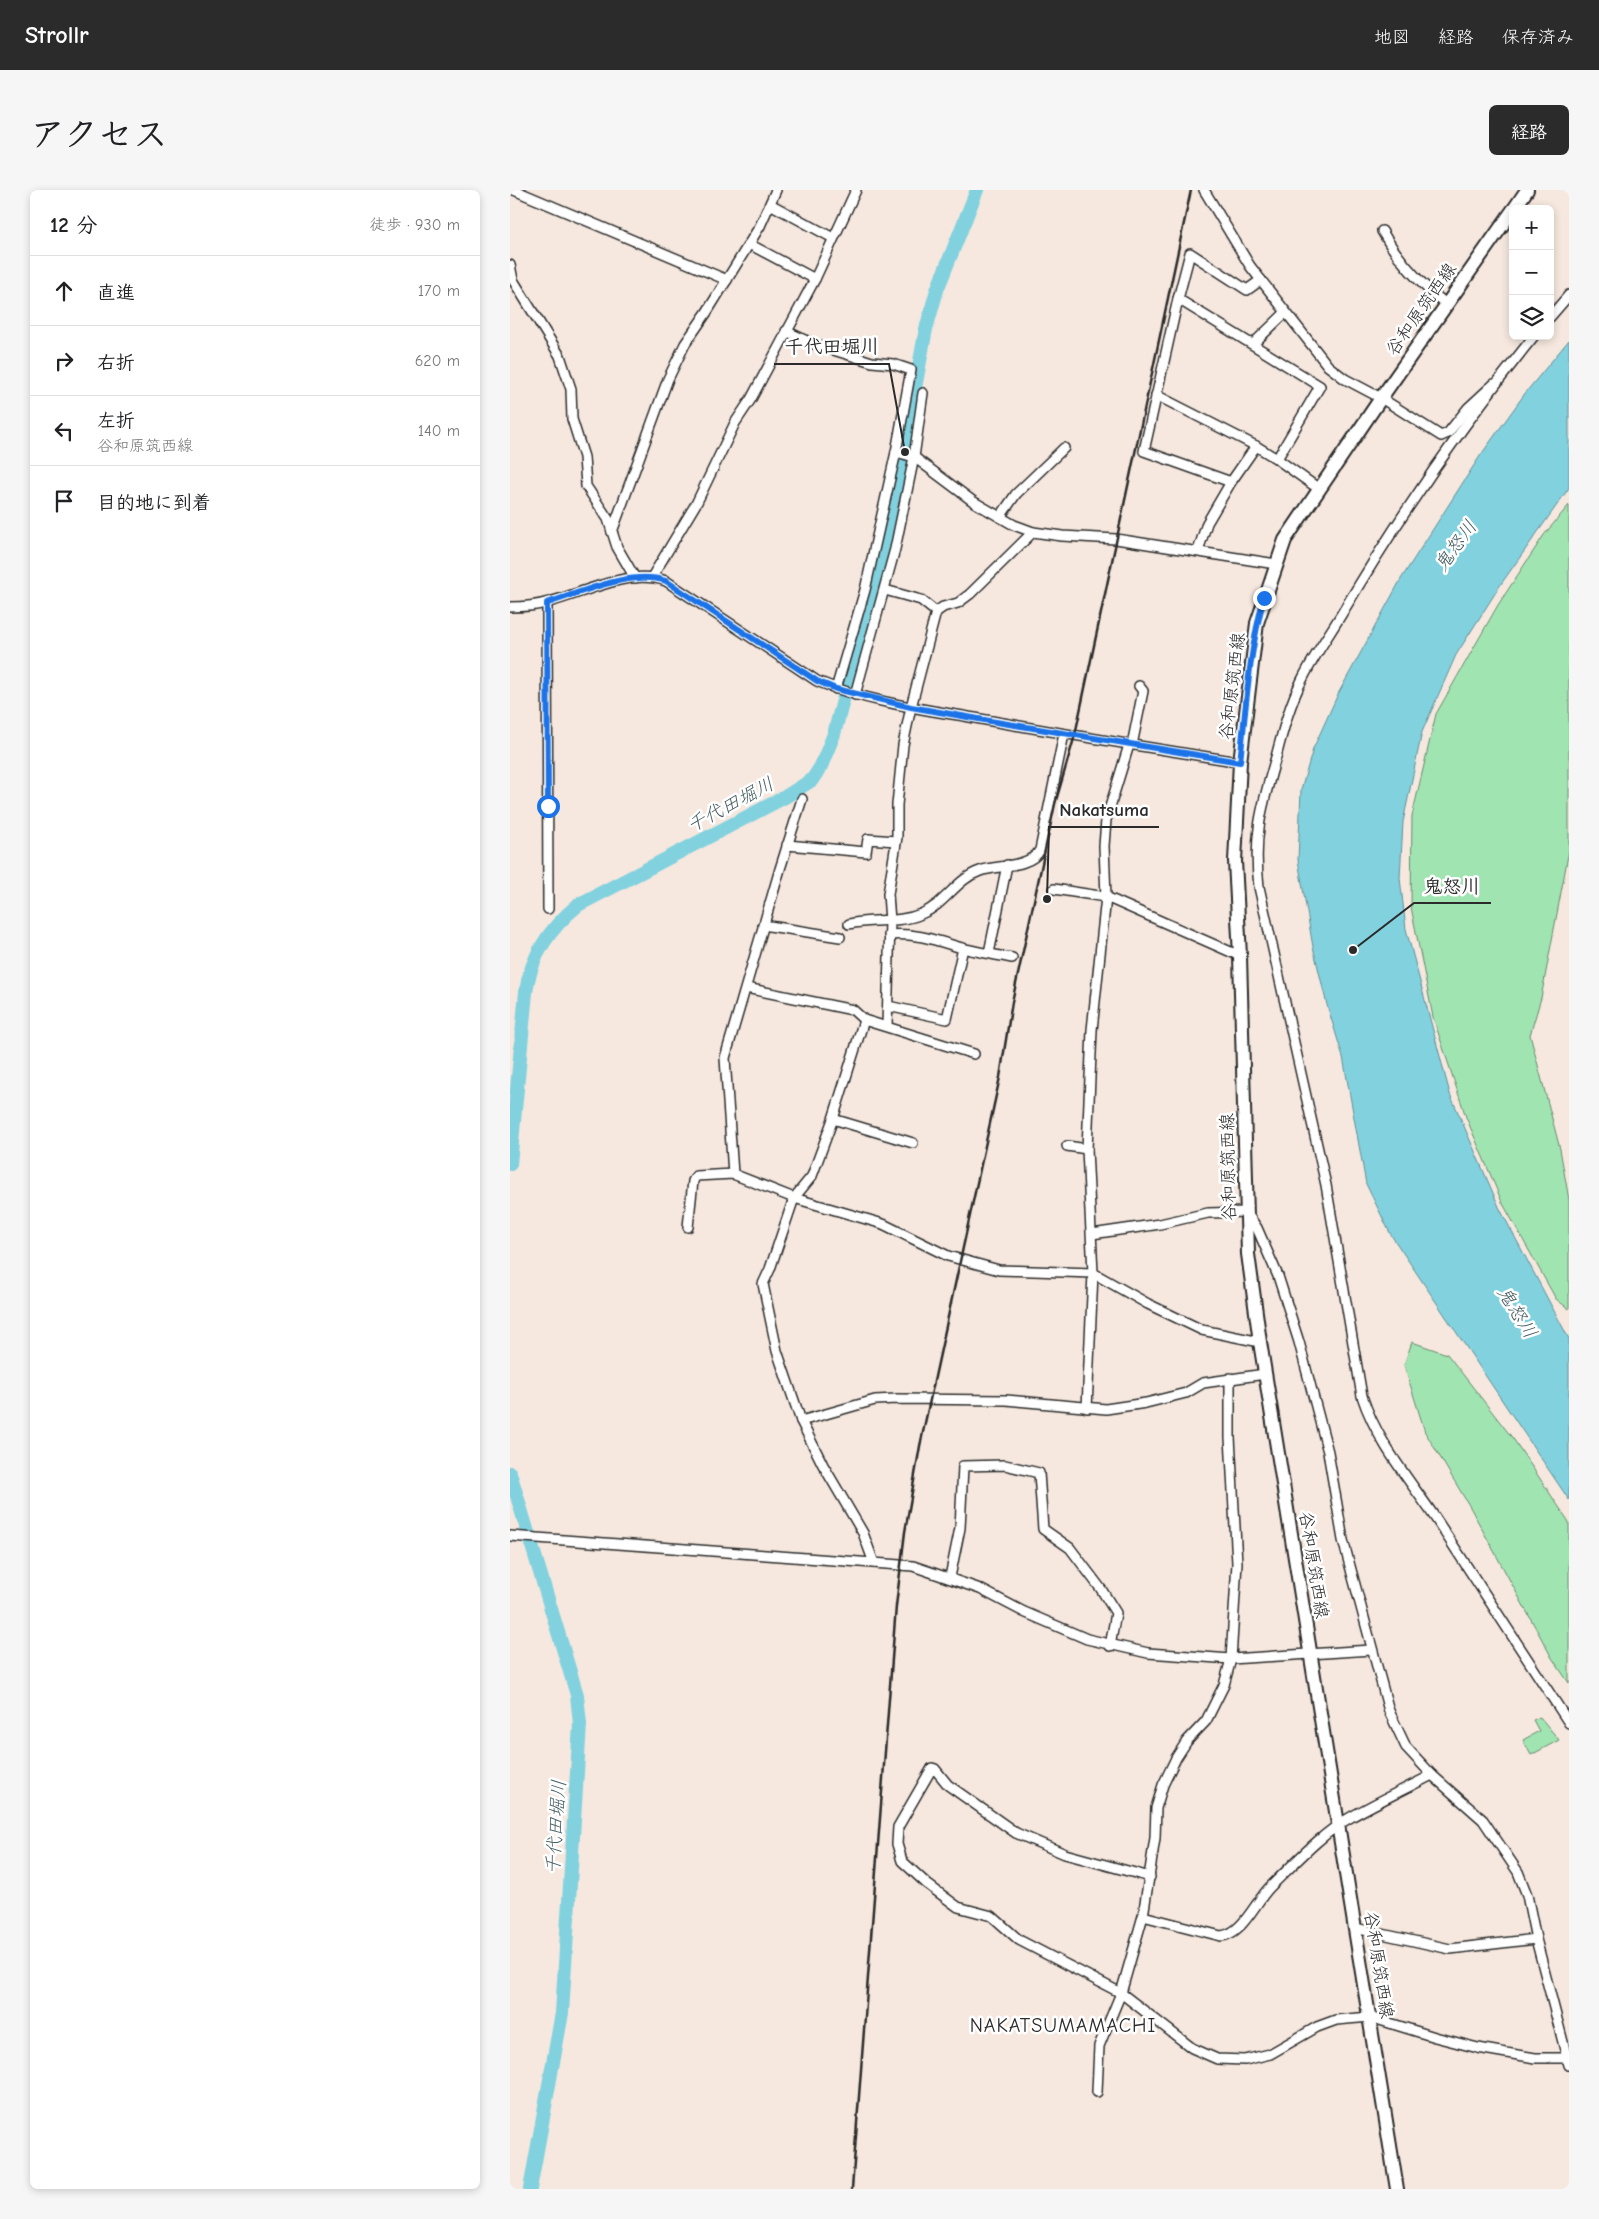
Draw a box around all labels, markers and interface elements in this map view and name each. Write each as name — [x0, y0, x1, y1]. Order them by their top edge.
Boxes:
text: Strollr — [25, 21, 89, 49]
text: 地図 — [1374, 27, 1410, 48]
text: 経路 — [1438, 27, 1474, 48]
text: 保存済み — [1502, 27, 1574, 48]
button: 経路 — [1489, 105, 1569, 155]
text: アクセス — [30, 114, 168, 155]
map controls — [1509, 205, 1554, 340]
button: + — [1509, 205, 1554, 250]
text: 12 分 — [50, 213, 97, 237]
text: 徒歩 · 930 m — [370, 216, 460, 234]
button: − — [1509, 250, 1554, 295]
street label: 谷和原筑西線 — [1382, 259, 1461, 360]
icon: ahead — [50, 277, 78, 305]
text: 直進 — [97, 282, 135, 304]
text: 170 m — [418, 282, 460, 300]
button: layers — [1509, 295, 1554, 340]
callout: 千代田堀川 — [774, 330, 889, 364]
text: 千代田堀川 — [784, 336, 880, 358]
icon: right — [50, 347, 78, 375]
text: 右折 — [97, 352, 135, 374]
text: 620 m — [415, 352, 460, 370]
text: 左折 — [97, 410, 135, 432]
icon: left — [50, 417, 78, 445]
text: 140 m — [418, 422, 460, 440]
text: 谷和原筑西線 — [97, 437, 193, 455]
icon: arrive — [50, 487, 78, 515]
text: 目的地に到着 — [97, 492, 211, 514]
water label: 鬼怒川 — [1430, 516, 1481, 575]
route end — [1253, 587, 1276, 610]
street label: 谷和原筑西線 — [1215, 631, 1249, 741]
water label: 千代田堀川 — [683, 773, 778, 837]
callout: Nakatsuma — [1049, 793, 1159, 827]
route start — [537, 795, 560, 818]
text: Nakatsuma — [1059, 799, 1149, 821]
callout: 鬼怒川 — [1414, 869, 1491, 903]
text: 鬼怒川 — [1423, 876, 1481, 898]
street label: 谷和原筑西線 — [1217, 1113, 1240, 1221]
water label: 鬼怒川 — [1493, 1283, 1542, 1343]
street label: 谷和原筑西線 — [1295, 1510, 1332, 1620]
water label: 千代田堀川 — [542, 1779, 570, 1875]
street label: 谷和原筑西線 — [1360, 1910, 1397, 2020]
district label: NAKATSUMAMACHI — [970, 2014, 1156, 2037]

